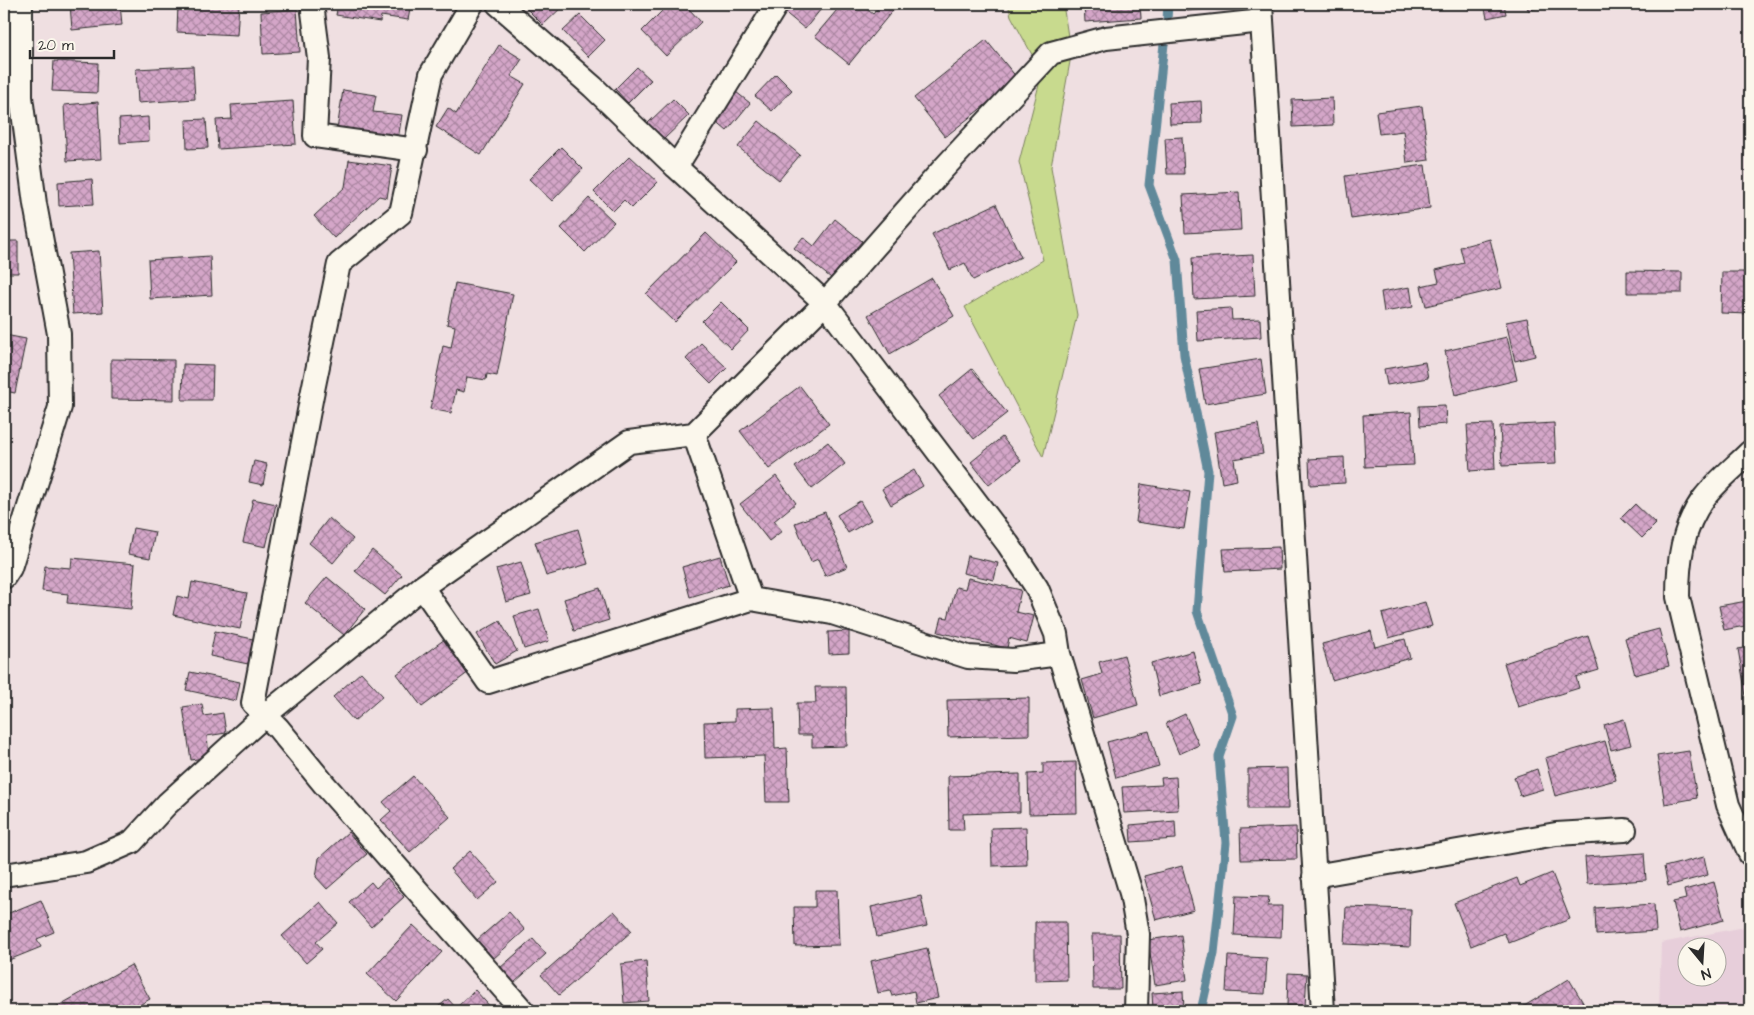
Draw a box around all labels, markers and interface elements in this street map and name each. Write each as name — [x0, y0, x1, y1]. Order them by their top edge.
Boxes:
scale bar — [30, 28, 114, 60]
text: 20 m — [38, 35, 74, 56]
north arrow — [1676, 938, 1726, 988]
text: N — [1698, 963, 1713, 984]

